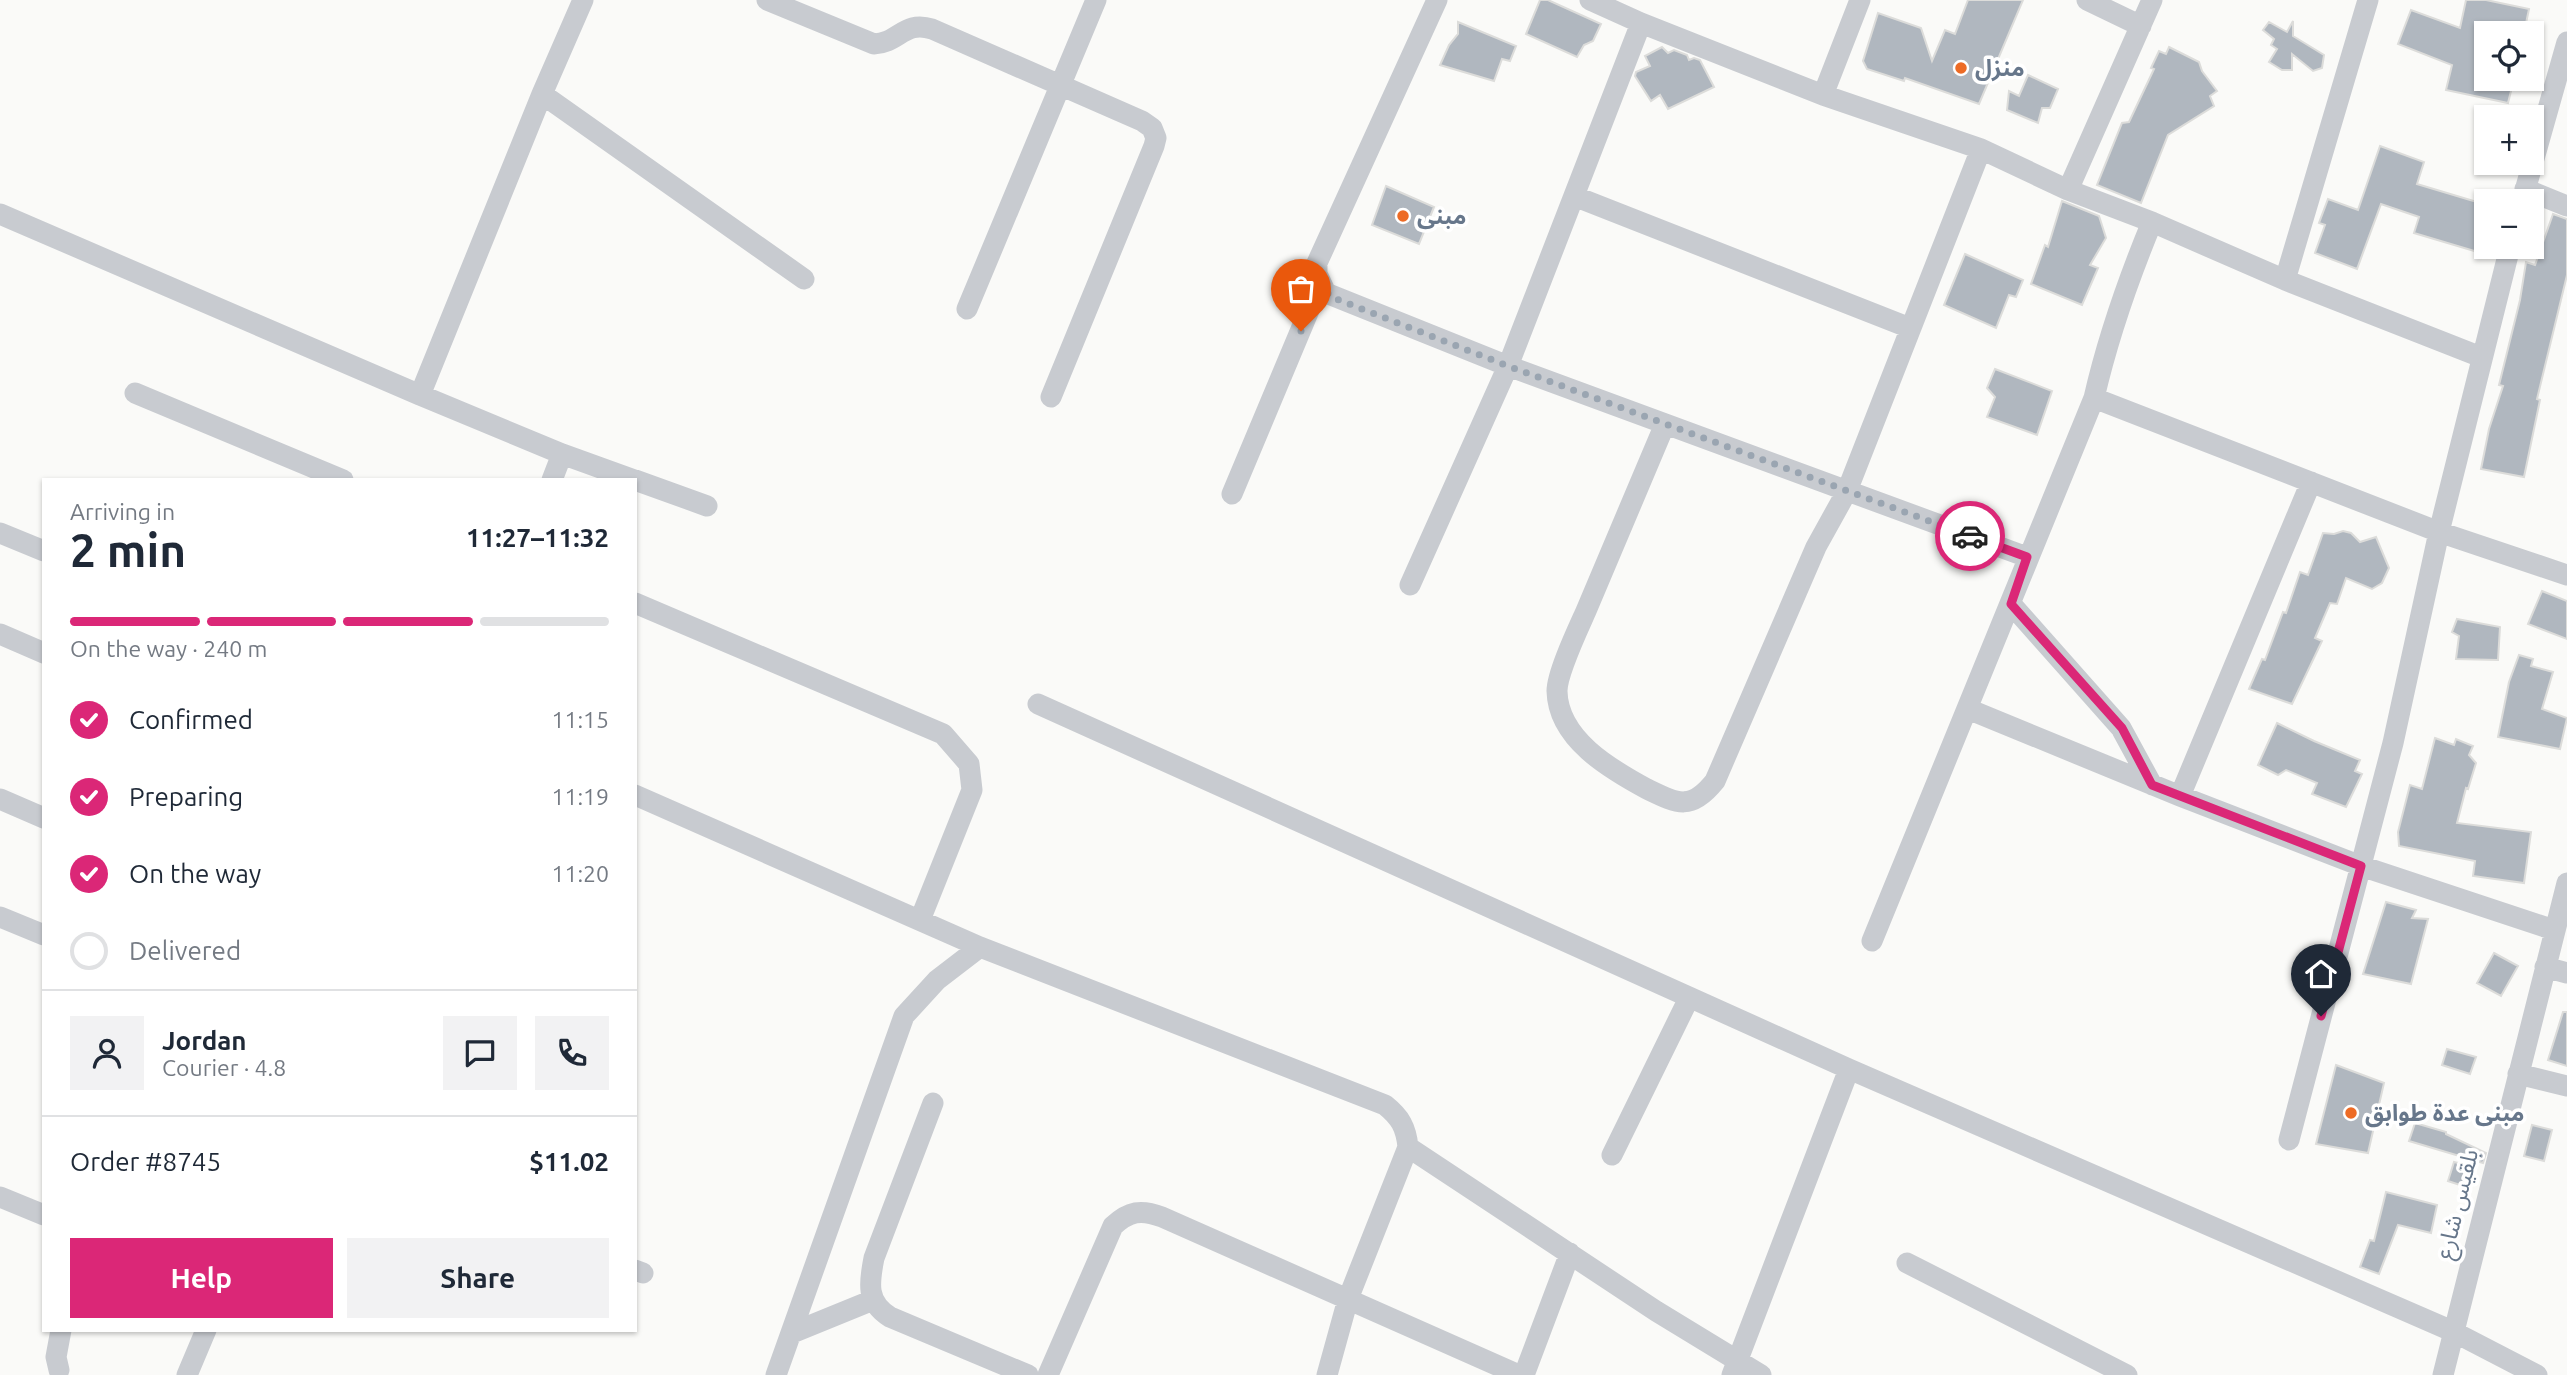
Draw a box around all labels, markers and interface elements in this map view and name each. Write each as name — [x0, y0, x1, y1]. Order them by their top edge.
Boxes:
map controls — [2474, 21, 2544, 259]
button: locate — [2474, 21, 2544, 91]
place label: منزل — [1975, 55, 2025, 82]
marker: منزل — [1953, 60, 1969, 76]
button: + — [2474, 105, 2544, 175]
button: − — [2474, 189, 2544, 259]
place label: مبنى — [1417, 203, 1466, 230]
marker: مبنى — [1395, 208, 1411, 224]
pin — [1271, 259, 1331, 331]
icon: bag — [1282, 270, 1320, 308]
text: Arriving in — [70, 499, 175, 524]
courier — [1935, 501, 2005, 571]
icon: car — [1951, 517, 1989, 555]
text: 11:27–11:32 — [466, 523, 609, 552]
text: 2 min — [70, 524, 186, 576]
text: On the way · 240 m — [70, 636, 267, 661]
icon: check — [70, 701, 108, 739]
text: Confirmed — [129, 705, 253, 734]
text: 11:15 — [551, 707, 609, 732]
icon: check — [70, 778, 108, 816]
text: Preparing — [129, 782, 243, 811]
text: 11:19 — [551, 784, 609, 809]
icon: check — [70, 855, 108, 893]
text: On the way — [129, 859, 261, 888]
text: 11:20 — [551, 861, 609, 886]
text: Delivered — [129, 936, 241, 965]
pin — [2291, 944, 2351, 1016]
icon: home — [2302, 955, 2340, 993]
button: person — [70, 1016, 144, 1090]
button: chat — [443, 1016, 517, 1090]
button: phone — [535, 1016, 609, 1090]
text: Jordan — [162, 1026, 247, 1055]
text: Courier · 4.8 — [162, 1055, 286, 1080]
place label: مبنى عدة طوابق — [2365, 1100, 2524, 1128]
marker: مبنى عدة طوابق — [2343, 1105, 2359, 1121]
street label: بلقيس شارع — [2431, 1146, 2487, 1263]
text: Order #8745 — [70, 1147, 221, 1176]
text: $11.02 — [529, 1147, 609, 1176]
button: Help — [70, 1238, 333, 1318]
button: Share — [347, 1238, 609, 1318]

